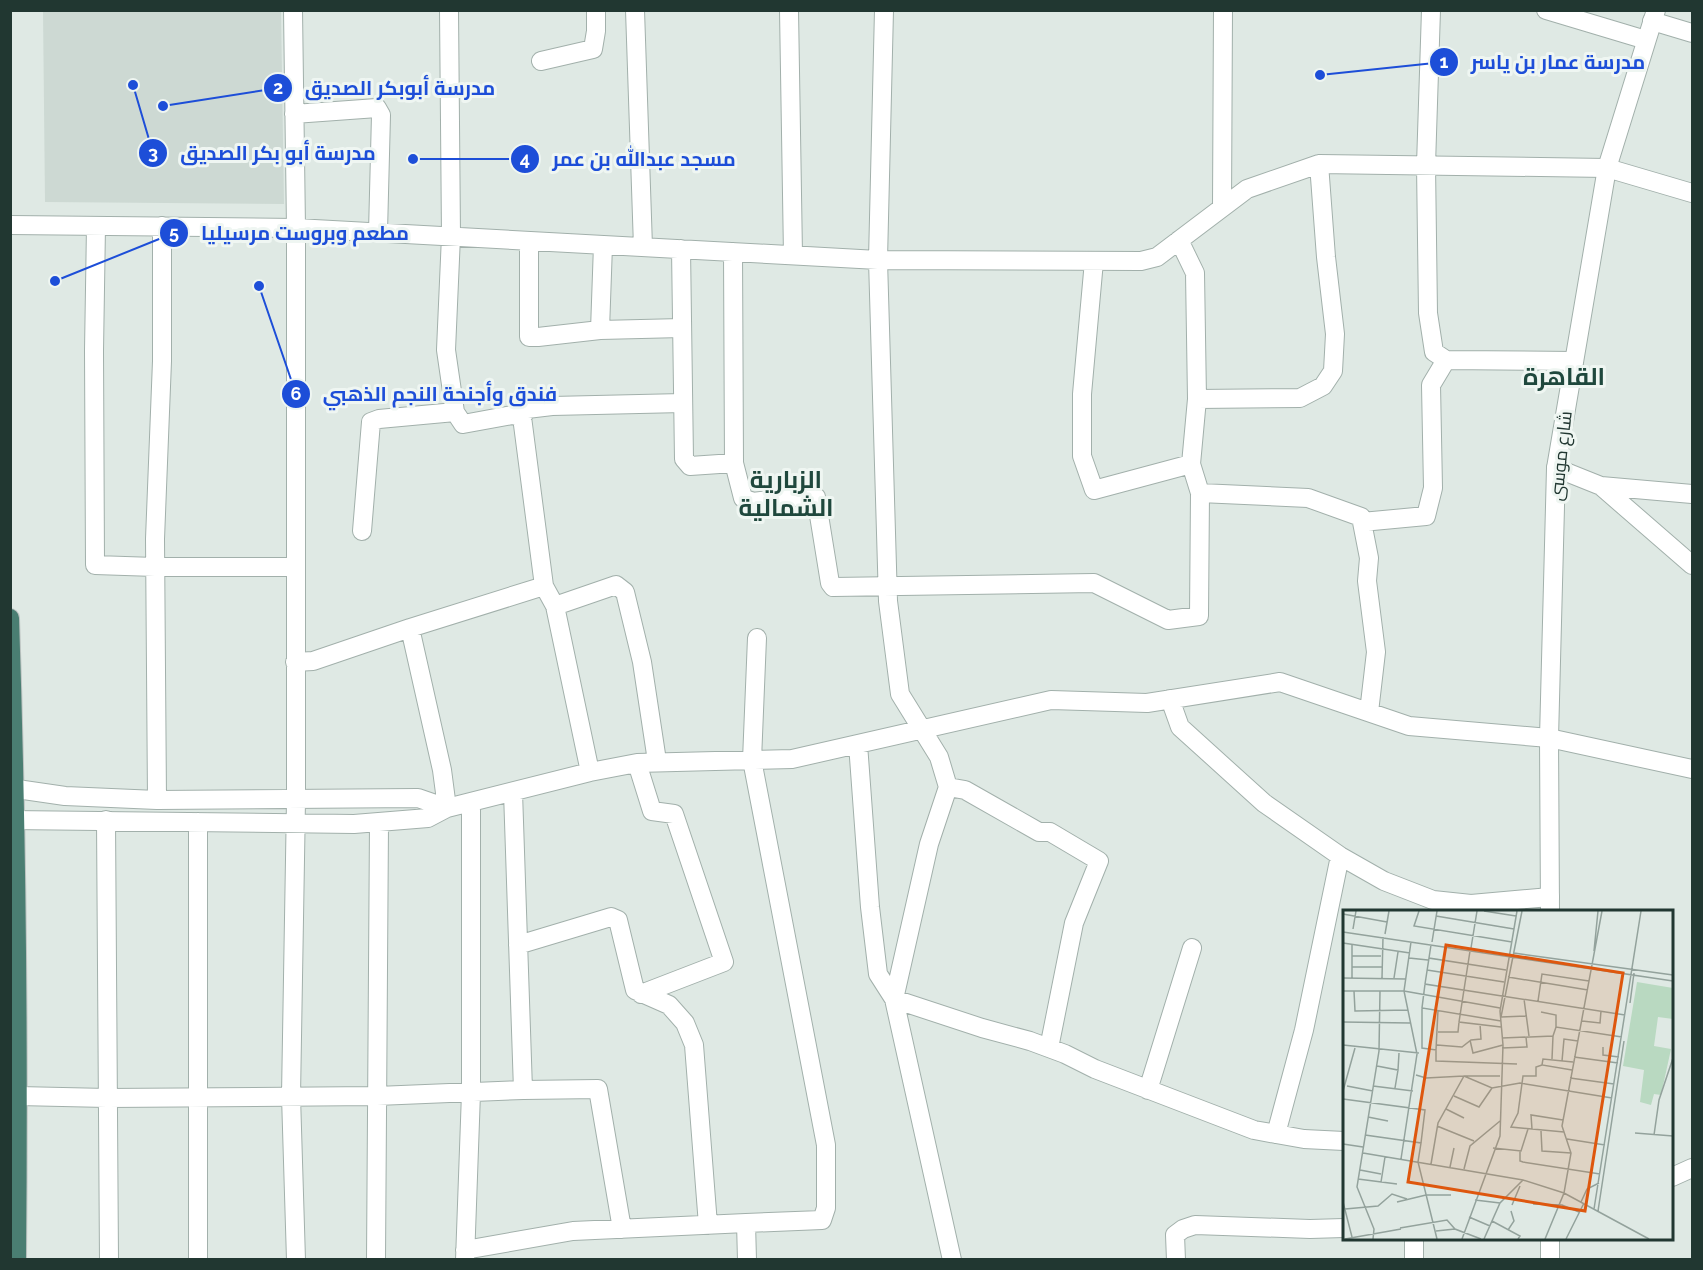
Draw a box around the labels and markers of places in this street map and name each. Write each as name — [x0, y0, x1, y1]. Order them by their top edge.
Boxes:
callout: مدرسة عمار بن ياسر — [1429, 43, 1658, 81]
callout: مدرسة أبوبكر الصديق — [263, 69, 507, 107]
callout: مدرسة أبو بكر الصديق — [138, 134, 387, 172]
callout: مسجد عبدالله بن عمر — [510, 140, 748, 178]
callout: مطعم وبروست مرسيليا — [159, 214, 421, 252]
callout: فندق وأجنحة النجم الذهبي — [281, 375, 569, 413]

